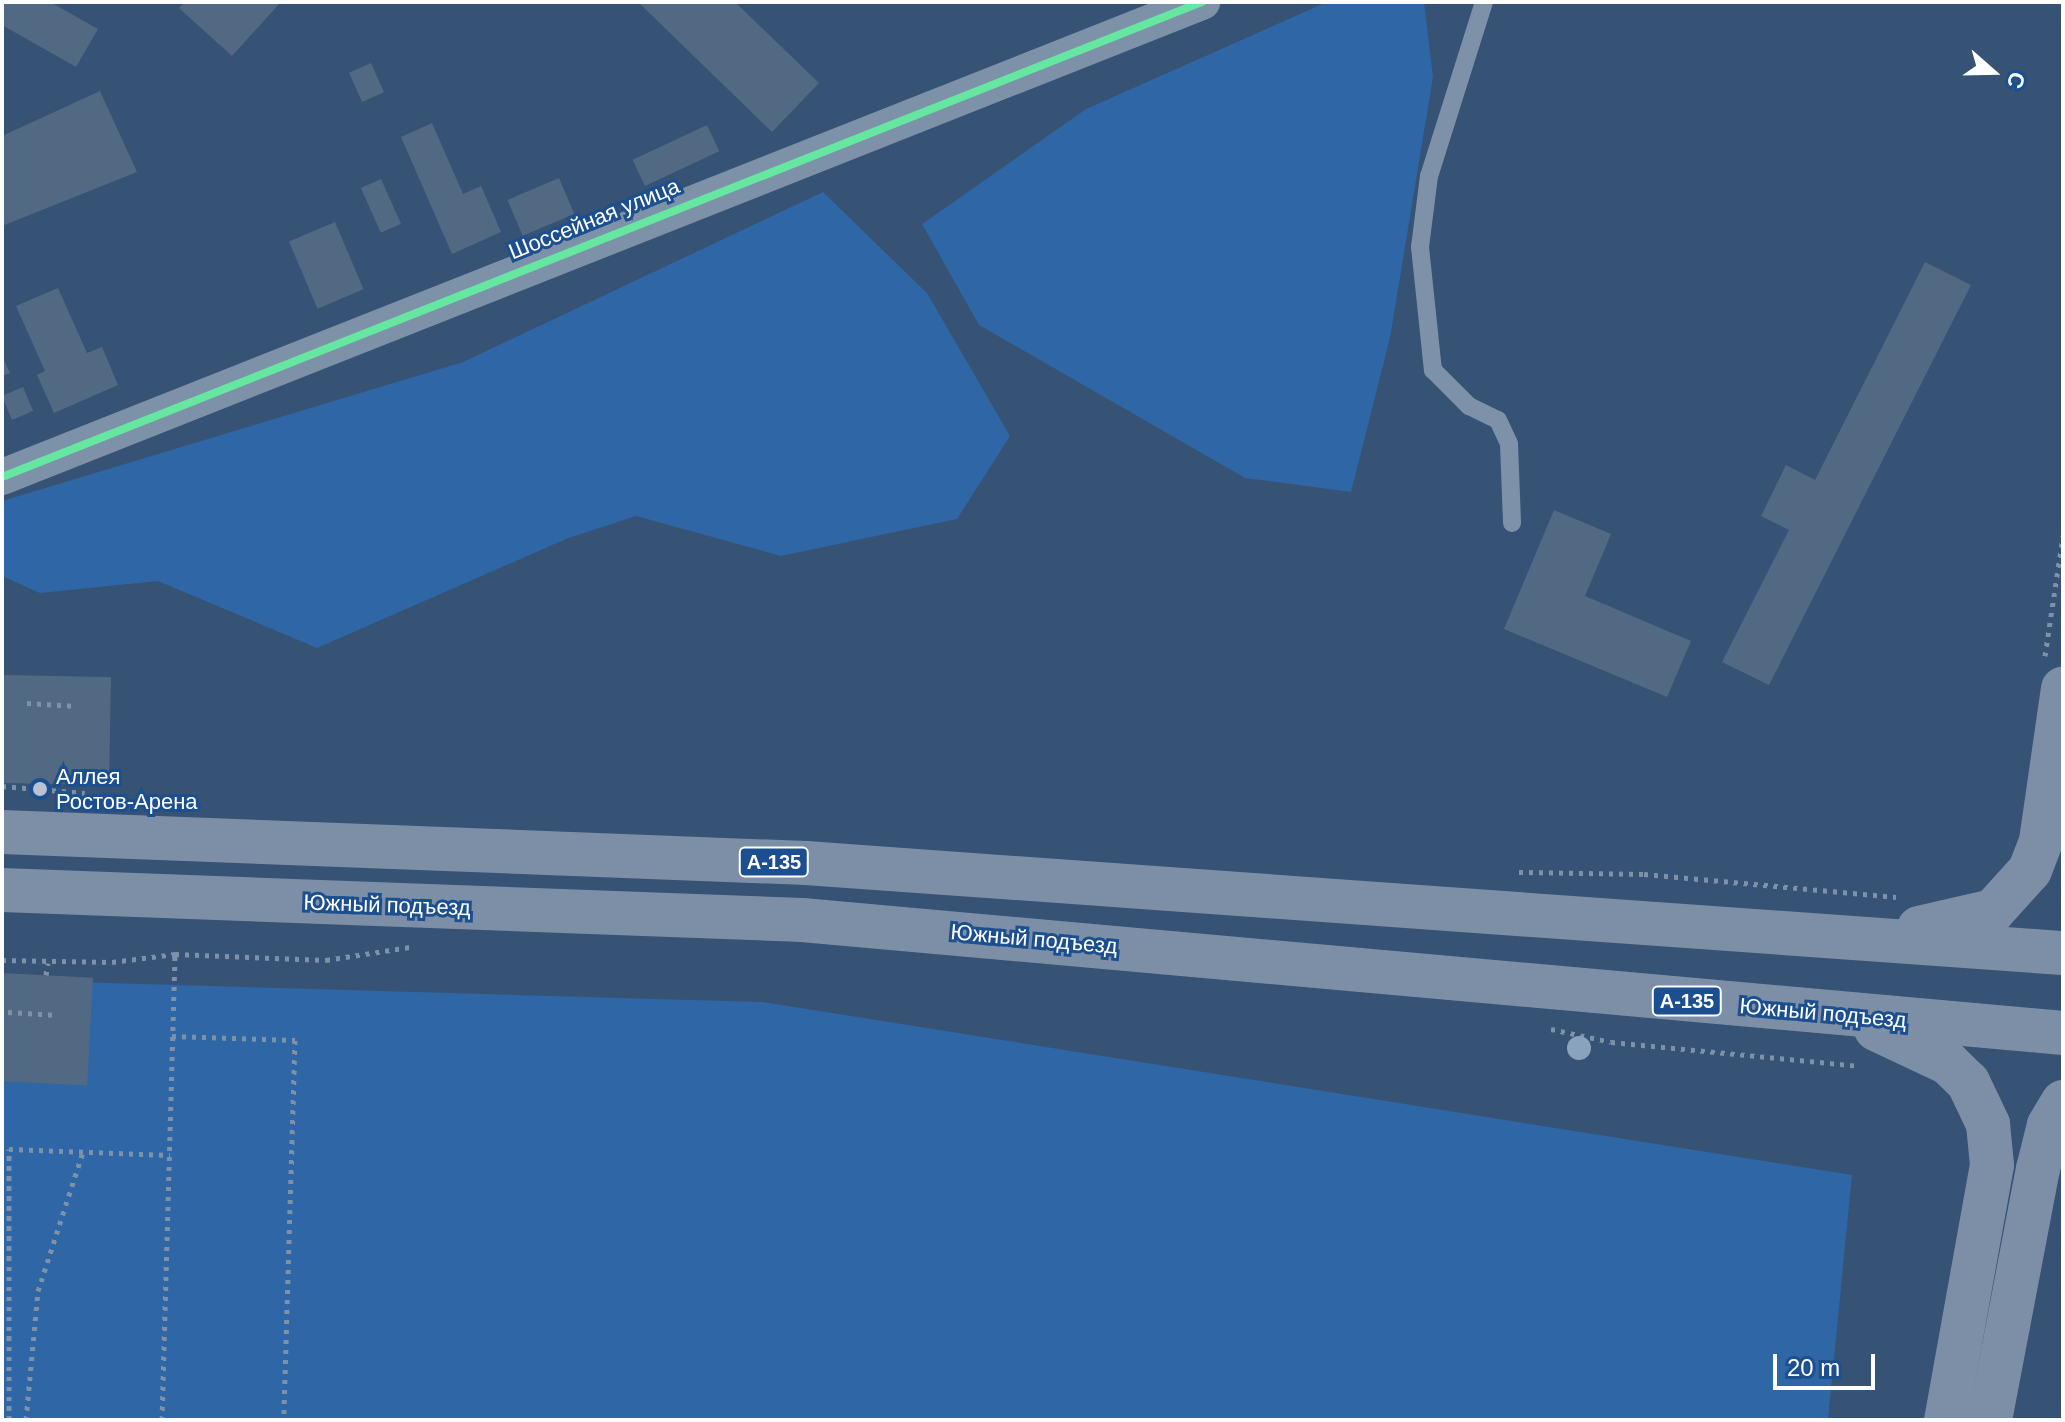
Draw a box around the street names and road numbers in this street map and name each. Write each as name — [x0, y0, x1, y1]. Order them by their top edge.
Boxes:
street label: Шоссейная улица — [505, 173, 683, 265]
road number: А-135 — [738, 846, 810, 878]
street label: Южный подъезд — [303, 889, 471, 921]
street label: Южный подъезд — [950, 919, 1118, 959]
road number: А-135 — [1651, 985, 1723, 1017]
street label: Южный подъезд — [1739, 993, 1907, 1033]

